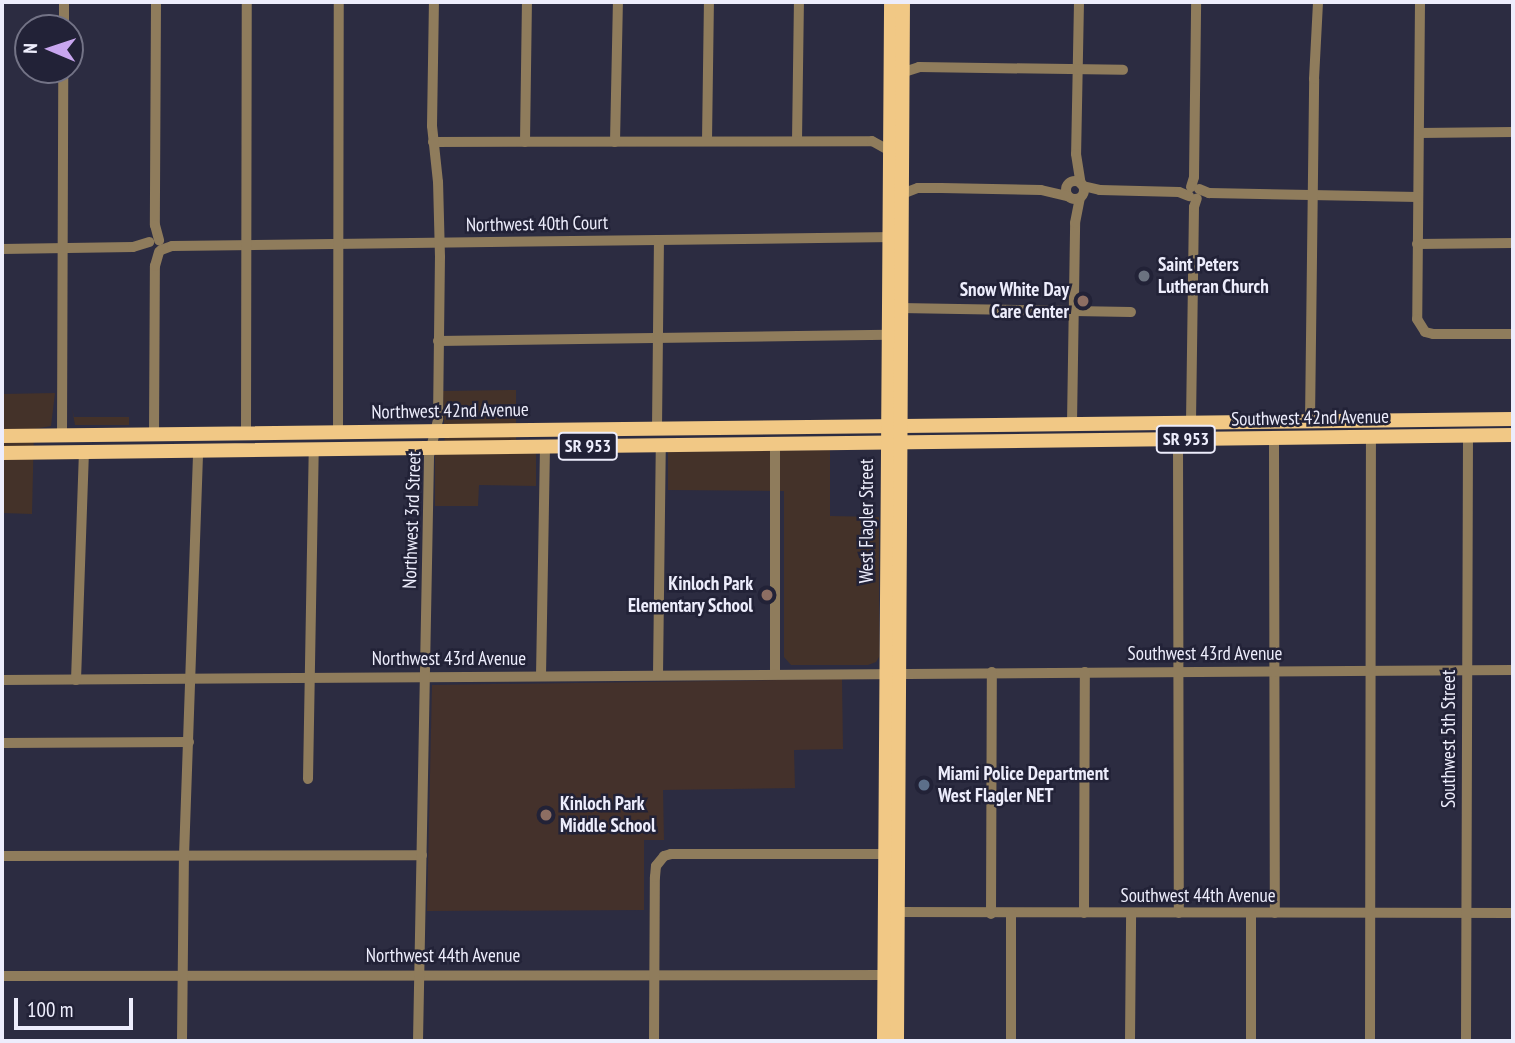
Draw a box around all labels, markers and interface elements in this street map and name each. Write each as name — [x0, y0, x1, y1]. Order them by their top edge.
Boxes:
north arrow — [14, 14, 84, 84]
text: N — [18, 43, 42, 54]
street label: Northwest 40th Court — [466, 211, 608, 237]
place label: Saint Peters Lutheran Church — [1158, 254, 1269, 298]
marker: Saint Peters Lutheran Church — [1136, 268, 1152, 284]
place label: Snow White Day Care Center — [959, 279, 1069, 323]
marker: Snow White Day Care Center — [1075, 293, 1091, 309]
street label: Northwest 42nd Avenue — [371, 398, 529, 424]
street label: Southwest 42nd Avenue — [1231, 405, 1389, 431]
road number: SR 953 — [1154, 424, 1218, 454]
road number: SR 953 — [556, 432, 620, 461]
street label: Northwest 3rd Street — [398, 451, 426, 589]
street label: West Flagler Street — [856, 459, 878, 583]
place label: Kinloch Park Elementary School — [627, 573, 753, 617]
marker: Kinloch Park Elementary School — [759, 587, 775, 603]
street label: Southwest 43rd Avenue — [1127, 643, 1283, 665]
street label: Northwest 43rd Avenue — [372, 648, 526, 670]
street label: Southwest 5th Street — [1438, 670, 1460, 808]
place label: Miami Police Department West Flagler NET — [938, 763, 1109, 807]
marker: Miami Police Department West Flagler NET — [916, 777, 932, 793]
place label: Kinloch Park Middle School — [560, 793, 655, 837]
marker: Kinloch Park Middle School — [538, 807, 554, 823]
street label: Southwest 44th Avenue — [1120, 885, 1276, 907]
street label: Northwest 44th Avenue — [365, 945, 521, 967]
scale bar — [18, 984, 136, 1028]
text: 100 m — [27, 996, 73, 1023]

